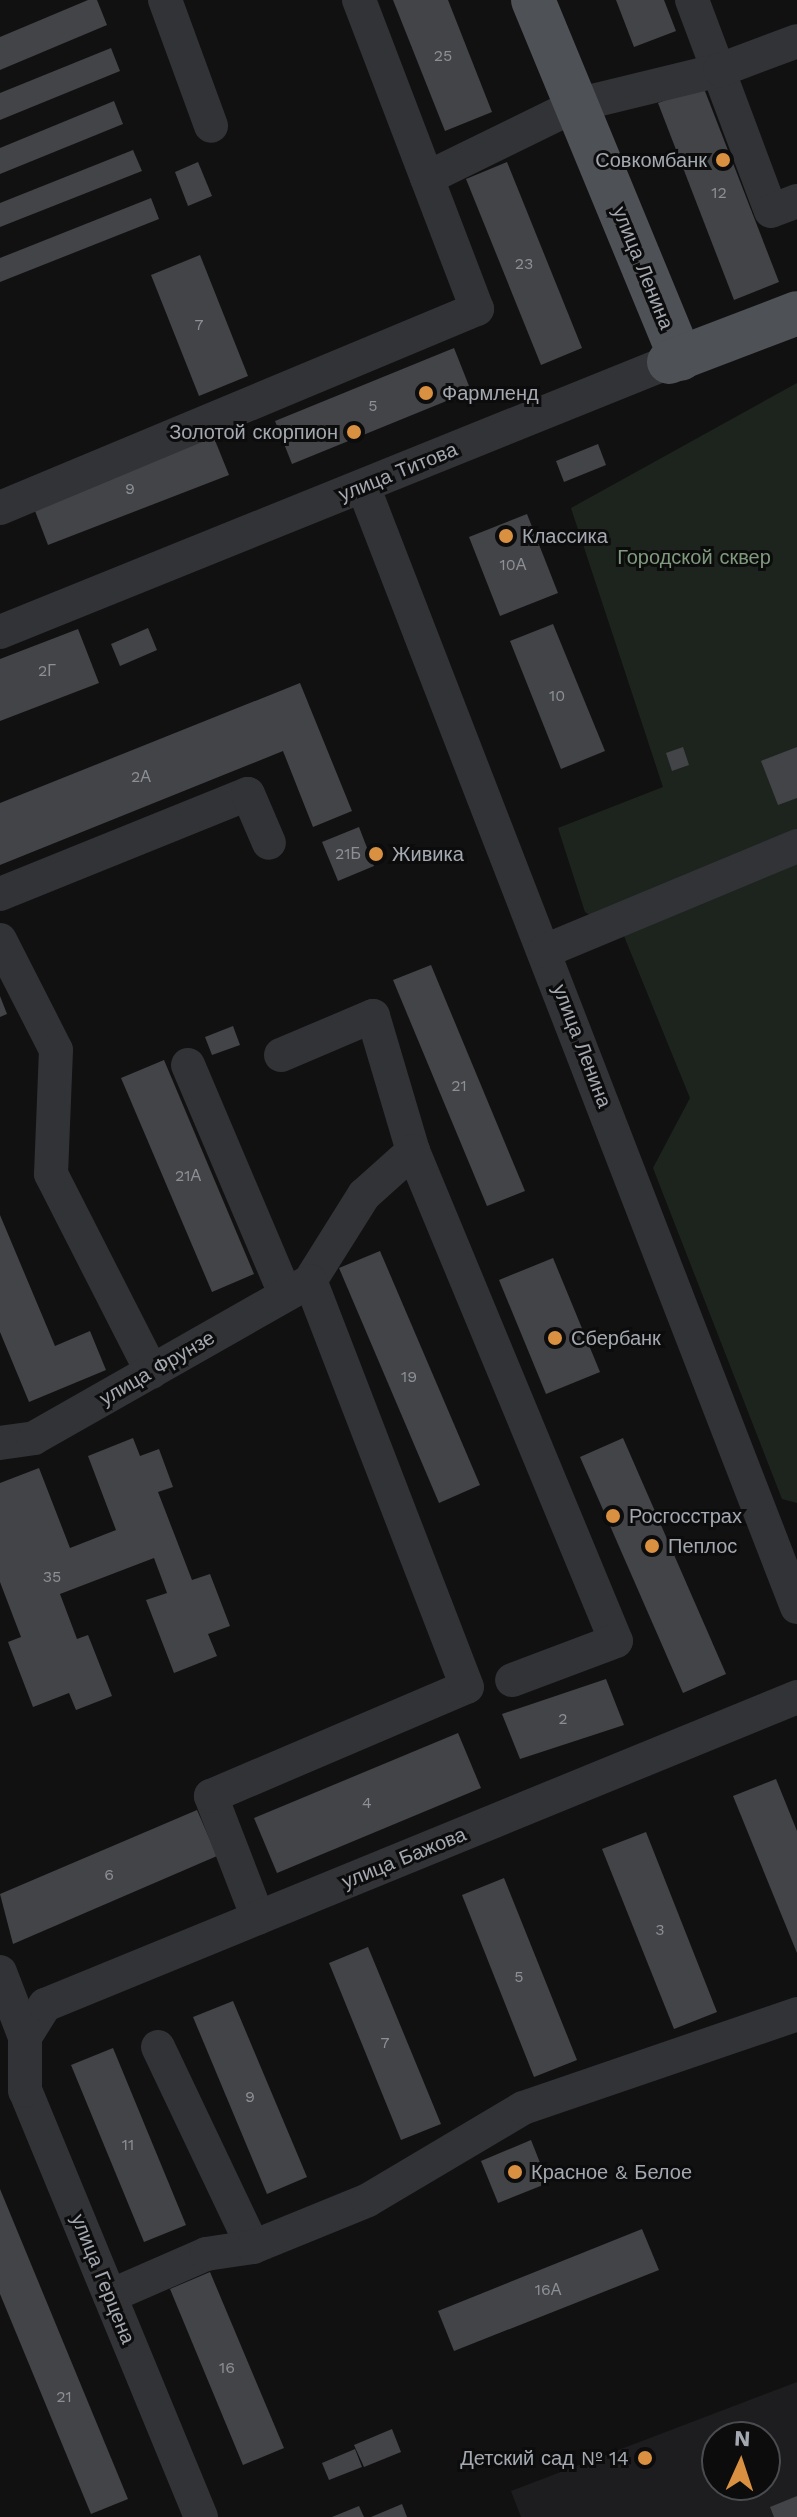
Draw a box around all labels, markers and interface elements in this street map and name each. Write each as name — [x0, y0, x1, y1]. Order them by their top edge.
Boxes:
house number: 25 — [434, 46, 452, 66]
place label: Совкомбанк — [595, 148, 707, 172]
marker: Совкомбанк — [714, 151, 732, 169]
house number: 12 — [711, 183, 727, 203]
street label: улица Ленина — [607, 203, 679, 333]
house number: 23 — [515, 254, 533, 274]
house number: 7 — [195, 315, 203, 335]
place label: Фармленд — [442, 381, 539, 405]
marker: Фармленд — [417, 384, 435, 402]
house number: 5 — [368, 396, 378, 416]
place label: Золотой скорпион — [169, 420, 338, 444]
marker: Золотой скорпион — [345, 423, 363, 441]
street label: улица Титова — [335, 437, 461, 507]
house number: 9 — [125, 479, 135, 499]
place label: Классика — [522, 524, 608, 548]
marker: Классика — [497, 527, 515, 545]
park label: Городской сквер — [617, 545, 771, 569]
house number: 10А — [500, 555, 526, 575]
house number: 2Г — [38, 661, 56, 681]
house number: 10 — [549, 686, 565, 706]
house number: 2А — [131, 767, 151, 787]
place label: Живика — [392, 842, 464, 866]
house number: 21Б — [335, 844, 361, 864]
marker: Живика — [367, 845, 385, 863]
street label: улица Ленина — [547, 981, 617, 1111]
house number: 21 — [451, 1076, 467, 1096]
house number: 21А — [175, 1166, 201, 1186]
street label: улица Фрунзе — [95, 1325, 219, 1411]
place label: Сбербанк — [571, 1326, 661, 1350]
marker: Сбербанк — [546, 1329, 564, 1347]
house number: 19 — [401, 1367, 417, 1387]
place label: Росгосстрах — [629, 1504, 742, 1528]
marker: Росгосстрах — [604, 1507, 622, 1525]
place label: Пеплос — [668, 1534, 737, 1558]
marker: Пеплос — [643, 1537, 661, 1555]
house number: 35 — [43, 1567, 61, 1587]
house number: 2 — [558, 1709, 568, 1729]
house number: 4 — [362, 1793, 372, 1813]
street label: улица Бажова — [338, 1822, 470, 1894]
house number: 6 — [104, 1865, 114, 1885]
house number: 3 — [655, 1920, 665, 1940]
house number: 5 — [514, 1967, 524, 1987]
house number: 7 — [381, 2033, 389, 2053]
house number: 9 — [245, 2087, 255, 2107]
house number: 11 — [122, 2135, 134, 2155]
place label: Красное & Белое — [531, 2160, 692, 2184]
marker: Красное & Белое — [506, 2163, 524, 2181]
street label: улица Герцена — [66, 2211, 140, 2347]
house number: 16А — [535, 2280, 561, 2300]
house number: 16 — [219, 2358, 235, 2378]
house number: 21 — [56, 2387, 72, 2407]
north arrow — [701, 2421, 781, 2501]
text: N — [733, 2426, 751, 2451]
place label: Детский сад № 14 — [460, 2446, 629, 2470]
marker: Детский сад № 14 — [636, 2449, 654, 2467]

